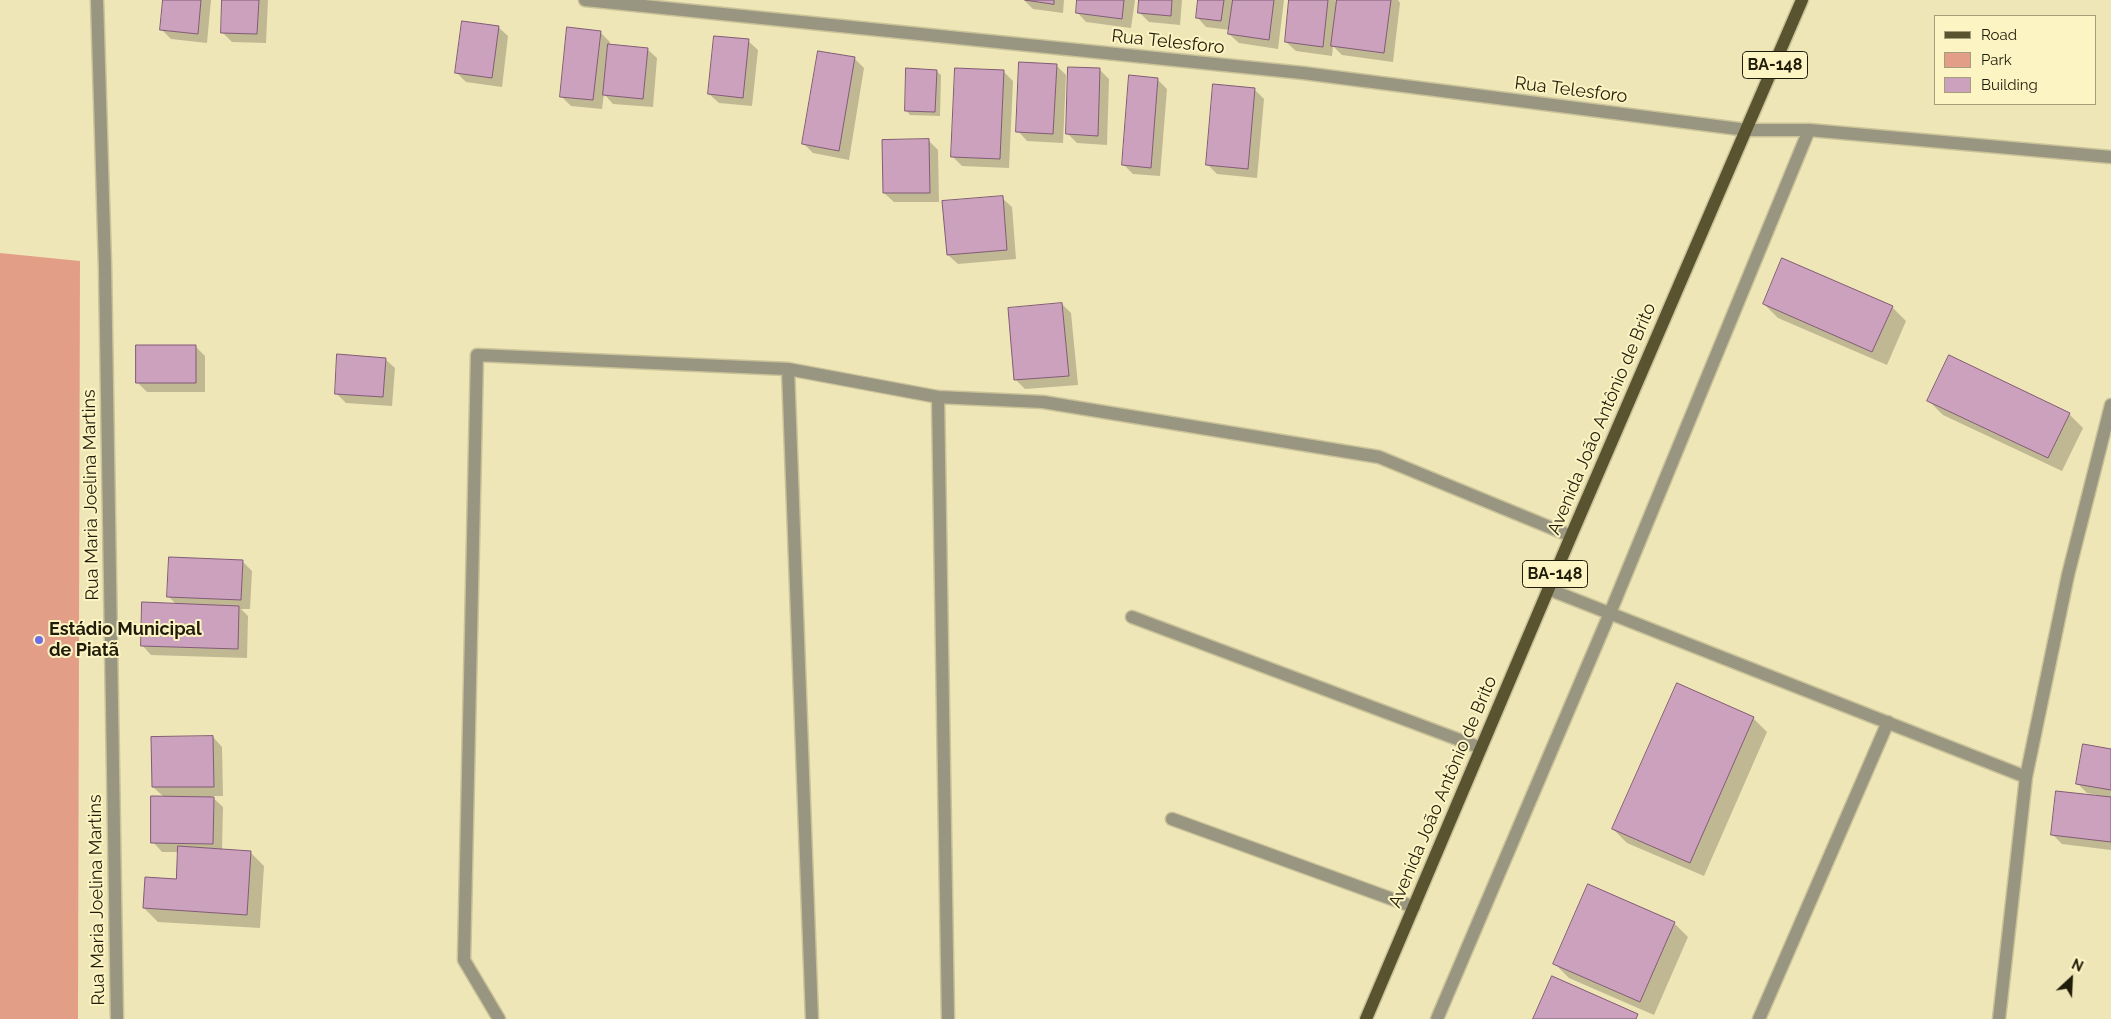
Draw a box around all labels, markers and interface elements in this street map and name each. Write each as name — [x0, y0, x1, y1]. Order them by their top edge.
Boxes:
legend — [1934, 15, 2096, 105]
street label: Rua Telesforo — [1110, 25, 1226, 59]
text: Road — [1981, 26, 2017, 44]
text: Park — [1981, 51, 2012, 69]
road number: BA-148 — [1742, 52, 1808, 78]
street label: Rua Telesforo — [1513, 72, 1629, 108]
text: Building — [1981, 76, 2038, 94]
street label: Avenida João Antônio de Brito — [1543, 300, 1661, 538]
street label: Rua Maria Joelina Martins — [78, 389, 104, 601]
road number: BA-148 — [1522, 560, 1588, 588]
place label: Estádio Municipal de Piatã — [49, 619, 202, 662]
marker: Estádio Municipal de Piatã — [33, 634, 45, 646]
street label: Avenida João Antônio de Brito — [1384, 673, 1502, 911]
street label: Rua Maria Joelina Martins — [84, 794, 110, 1006]
north arrow — [2046, 954, 2096, 1004]
text: N — [2069, 956, 2086, 975]

